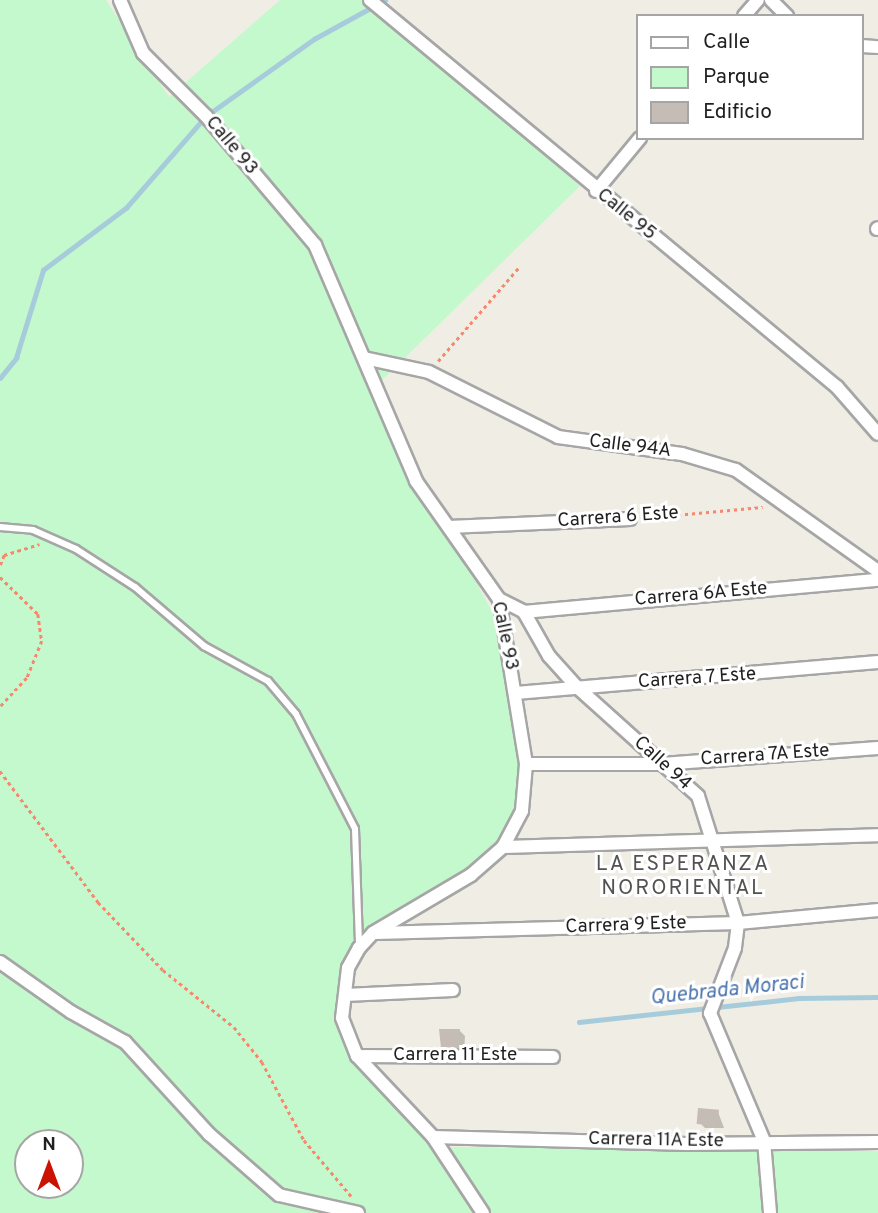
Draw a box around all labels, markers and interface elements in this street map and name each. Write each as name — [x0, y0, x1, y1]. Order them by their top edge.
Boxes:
legend — [636, 14, 864, 140]
text: Calle — [703, 29, 750, 56]
text: Parque — [703, 64, 770, 91]
text: Edificio — [703, 99, 772, 126]
street label: Calle 93 — [200, 112, 262, 180]
street label: Calle 95 — [592, 184, 660, 246]
street label: Calle 94A — [588, 431, 672, 463]
street label: Carrera 6 Este — [557, 502, 679, 534]
street label: Carrera 6A Este — [633, 578, 769, 612]
street label: Calle 93 — [486, 600, 522, 672]
street label: Carrera 7 Este — [636, 663, 758, 695]
street label: Calle 94 — [628, 732, 696, 796]
street label: Carrera 7A Este — [699, 740, 831, 772]
district label: LA ESPERANZA NORORIENTAL — [597, 852, 769, 902]
street label: Carrera 9 Este — [565, 912, 687, 940]
water label: Quebrada Moraci — [649, 970, 805, 1012]
street label: Carrera 11 Este — [393, 1045, 517, 1067]
street label: Carrera 11A Este — [588, 1128, 724, 1154]
north arrow — [14, 1129, 84, 1199]
text: N — [42, 1133, 56, 1157]

